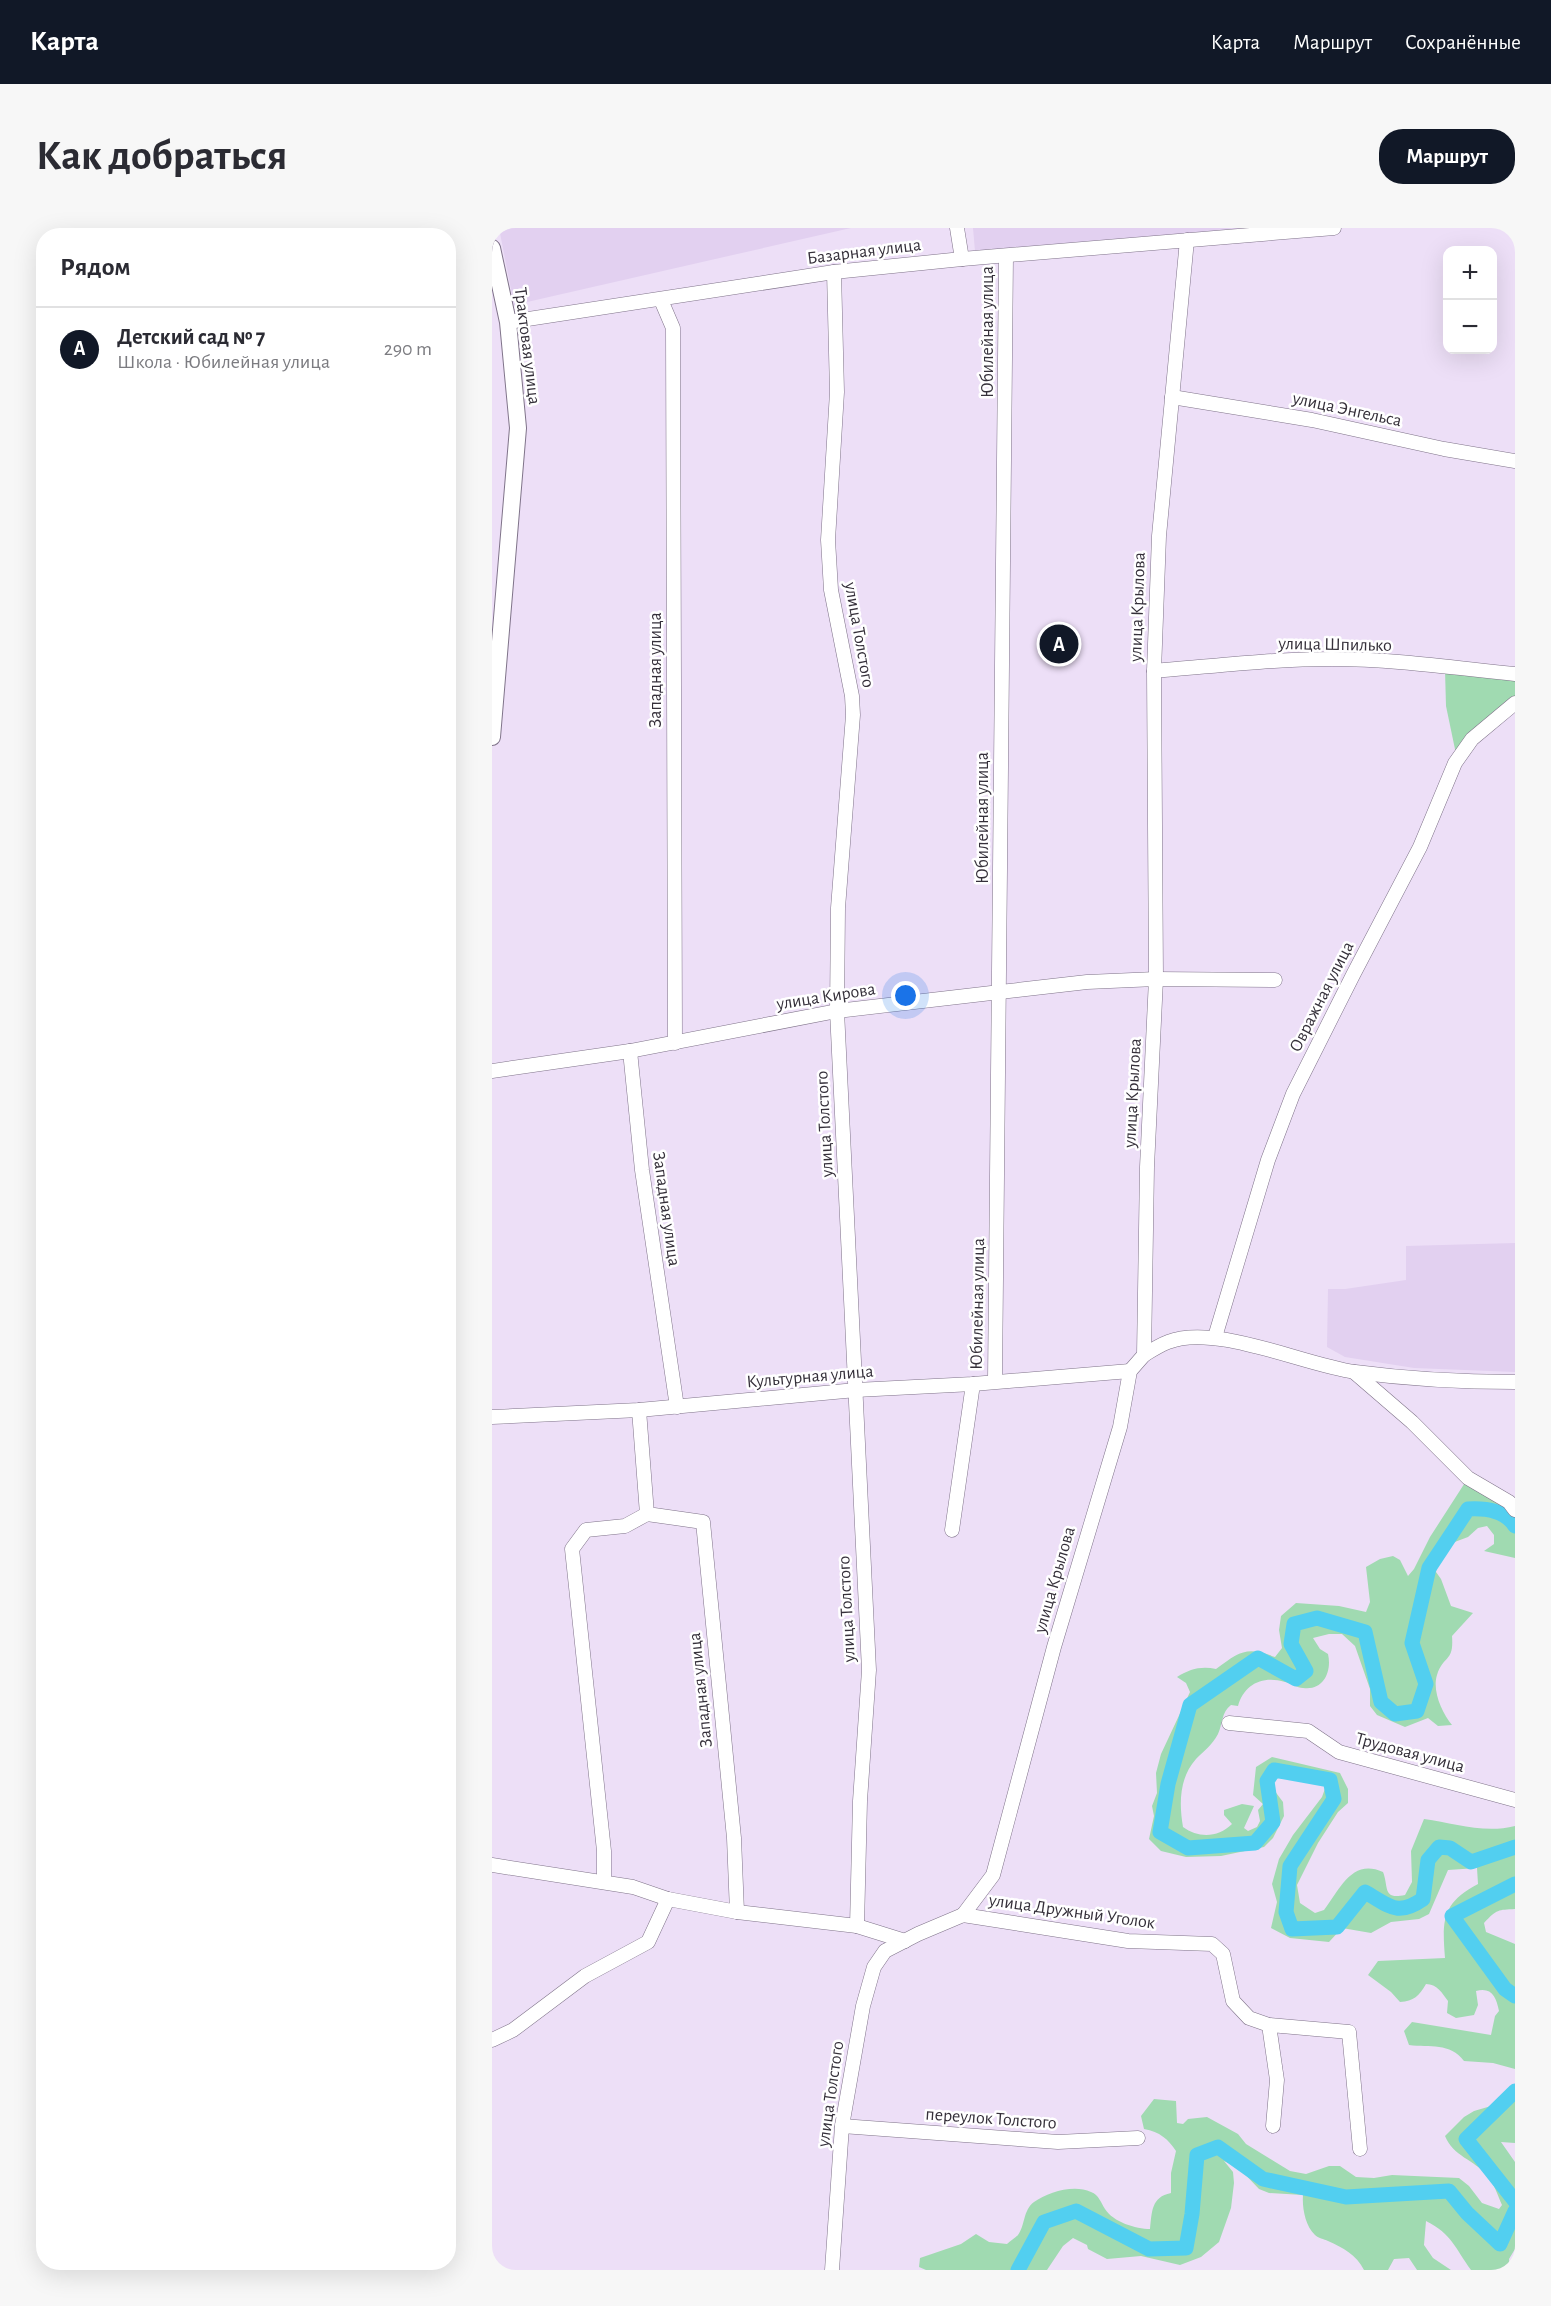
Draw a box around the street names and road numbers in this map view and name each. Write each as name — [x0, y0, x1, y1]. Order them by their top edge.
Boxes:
street label: Базарная улица — [806, 236, 922, 268]
street label: Юбилейная улица — [978, 266, 997, 398]
street label: Трактовая улица — [511, 286, 543, 406]
street label: улица Энгельса — [1290, 389, 1403, 430]
street label: улица Крылова — [1127, 552, 1149, 663]
street label: улица Толстого — [841, 580, 877, 689]
street label: Западная улица — [647, 612, 665, 728]
street label: улица Шпилько — [1277, 635, 1392, 655]
street label: Юбилейная улица — [973, 752, 992, 884]
street label: Овражная улица — [1286, 939, 1358, 1055]
street label: улица Кирова — [774, 980, 877, 1014]
street label: улица Крылова — [1121, 1038, 1145, 1149]
street label: улица Толстого — [813, 1070, 837, 1179]
street label: Западная улица — [649, 1150, 683, 1268]
street label: Юбилейная улица — [967, 1238, 988, 1370]
street label: Культурная улица — [746, 1362, 874, 1392]
street label: улица Крылова — [1031, 1525, 1079, 1636]
street label: улица Толстого — [835, 1555, 859, 1664]
street label: Западная улица — [686, 1632, 716, 1748]
street label: Трудовая улица — [1354, 1730, 1466, 1776]
street label: улица Дружный Уголок — [987, 1891, 1157, 1933]
street label: улица Толстого — [815, 2040, 847, 2149]
street label: переулок Толстого — [925, 2105, 1057, 2133]

